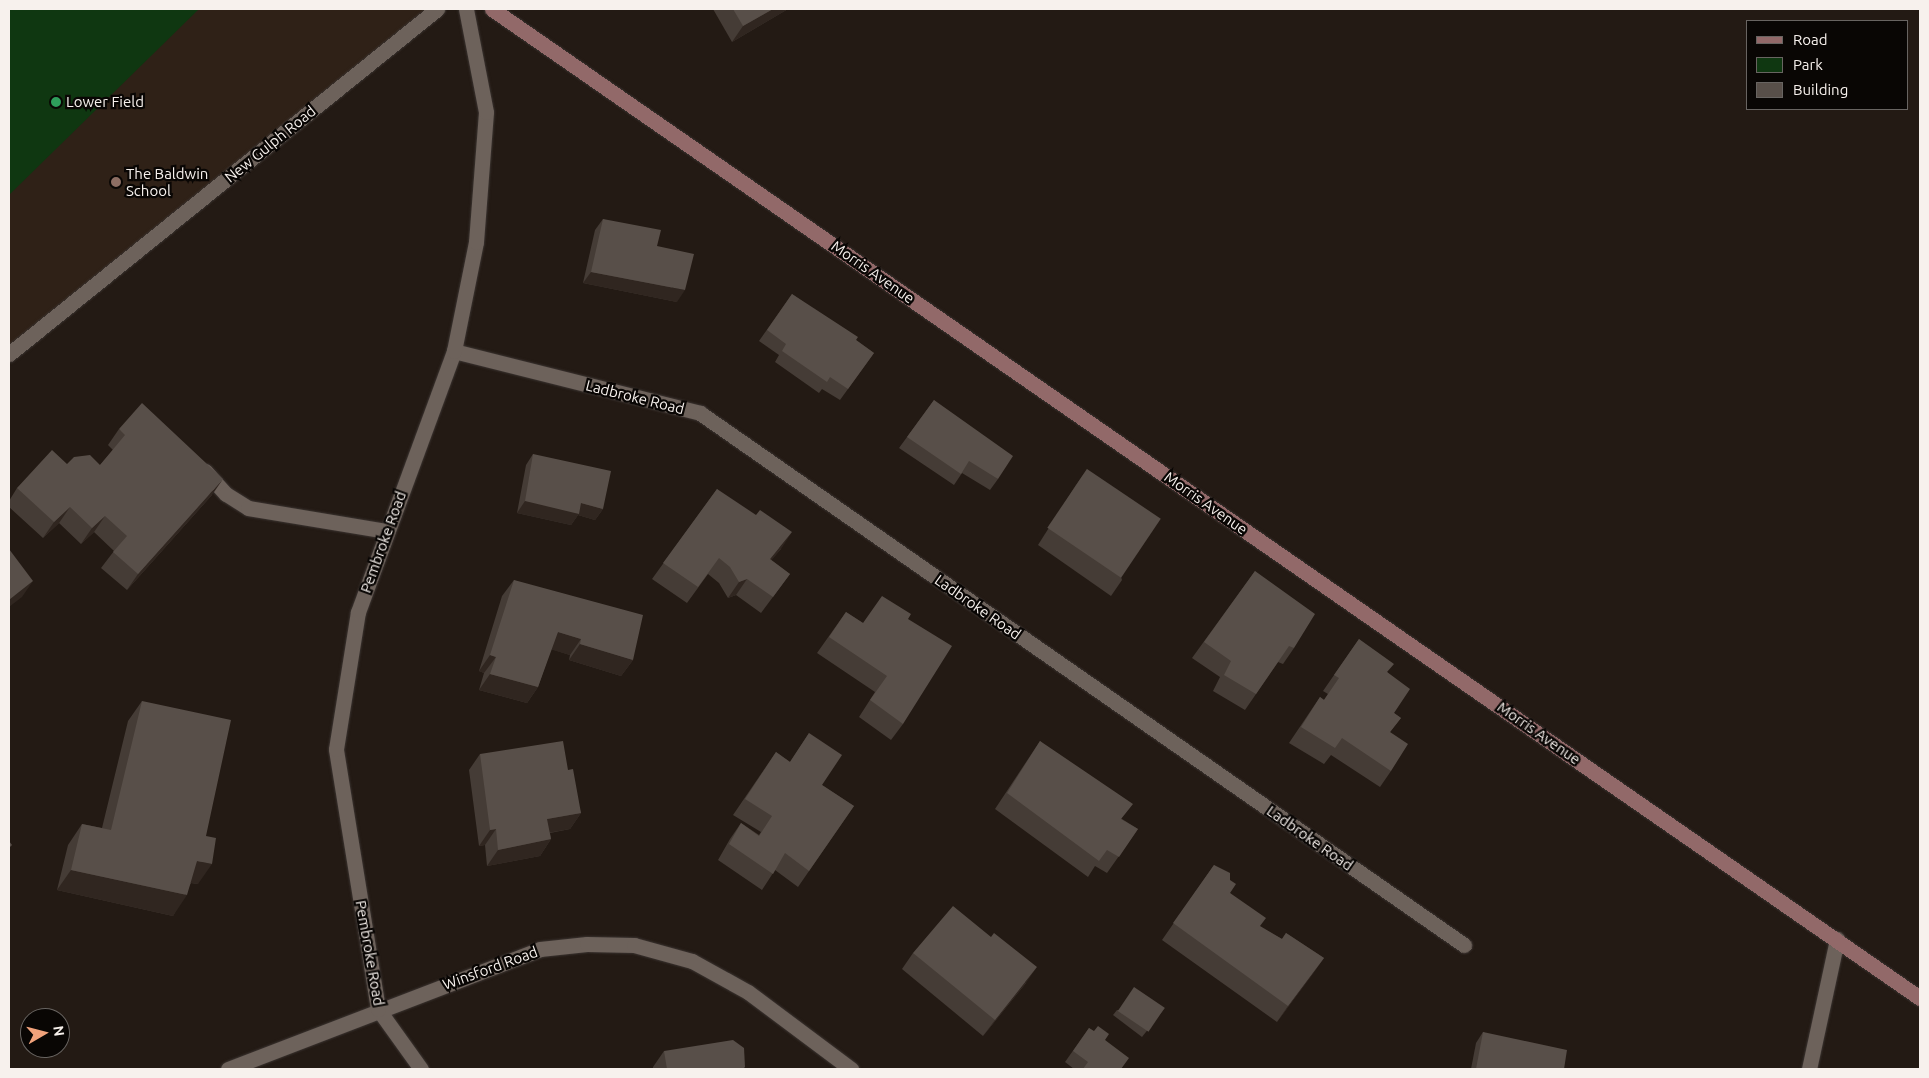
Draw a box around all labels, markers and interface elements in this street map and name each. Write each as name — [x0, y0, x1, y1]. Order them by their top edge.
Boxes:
legend — [1746, 20, 1909, 110]
text: Road — [1793, 31, 1828, 48]
text: Park — [1793, 56, 1823, 73]
text: Building — [1793, 81, 1848, 98]
place label: Lower Field — [66, 93, 144, 111]
marker: Lower Field — [50, 96, 62, 108]
street label: New Gulph Road — [221, 102, 319, 186]
place label: The Baldwin School — [126, 164, 208, 199]
marker: The Baldwin School — [110, 176, 122, 188]
street label: Morris Avenue — [828, 237, 918, 307]
street label: Ladbroke Road — [584, 376, 686, 418]
street label: Morris Avenue — [1161, 468, 1251, 538]
street label: Pembroke Road — [356, 489, 410, 595]
street label: Ladbroke Road — [931, 571, 1025, 643]
street label: Morris Avenue — [1494, 698, 1584, 768]
street label: Ladbroke Road — [1263, 802, 1357, 874]
street label: Pembroke Road — [352, 899, 388, 1007]
street label: Winsford Road — [440, 942, 540, 994]
north arrow — [20, 1008, 70, 1058]
text: N — [50, 1025, 68, 1037]

